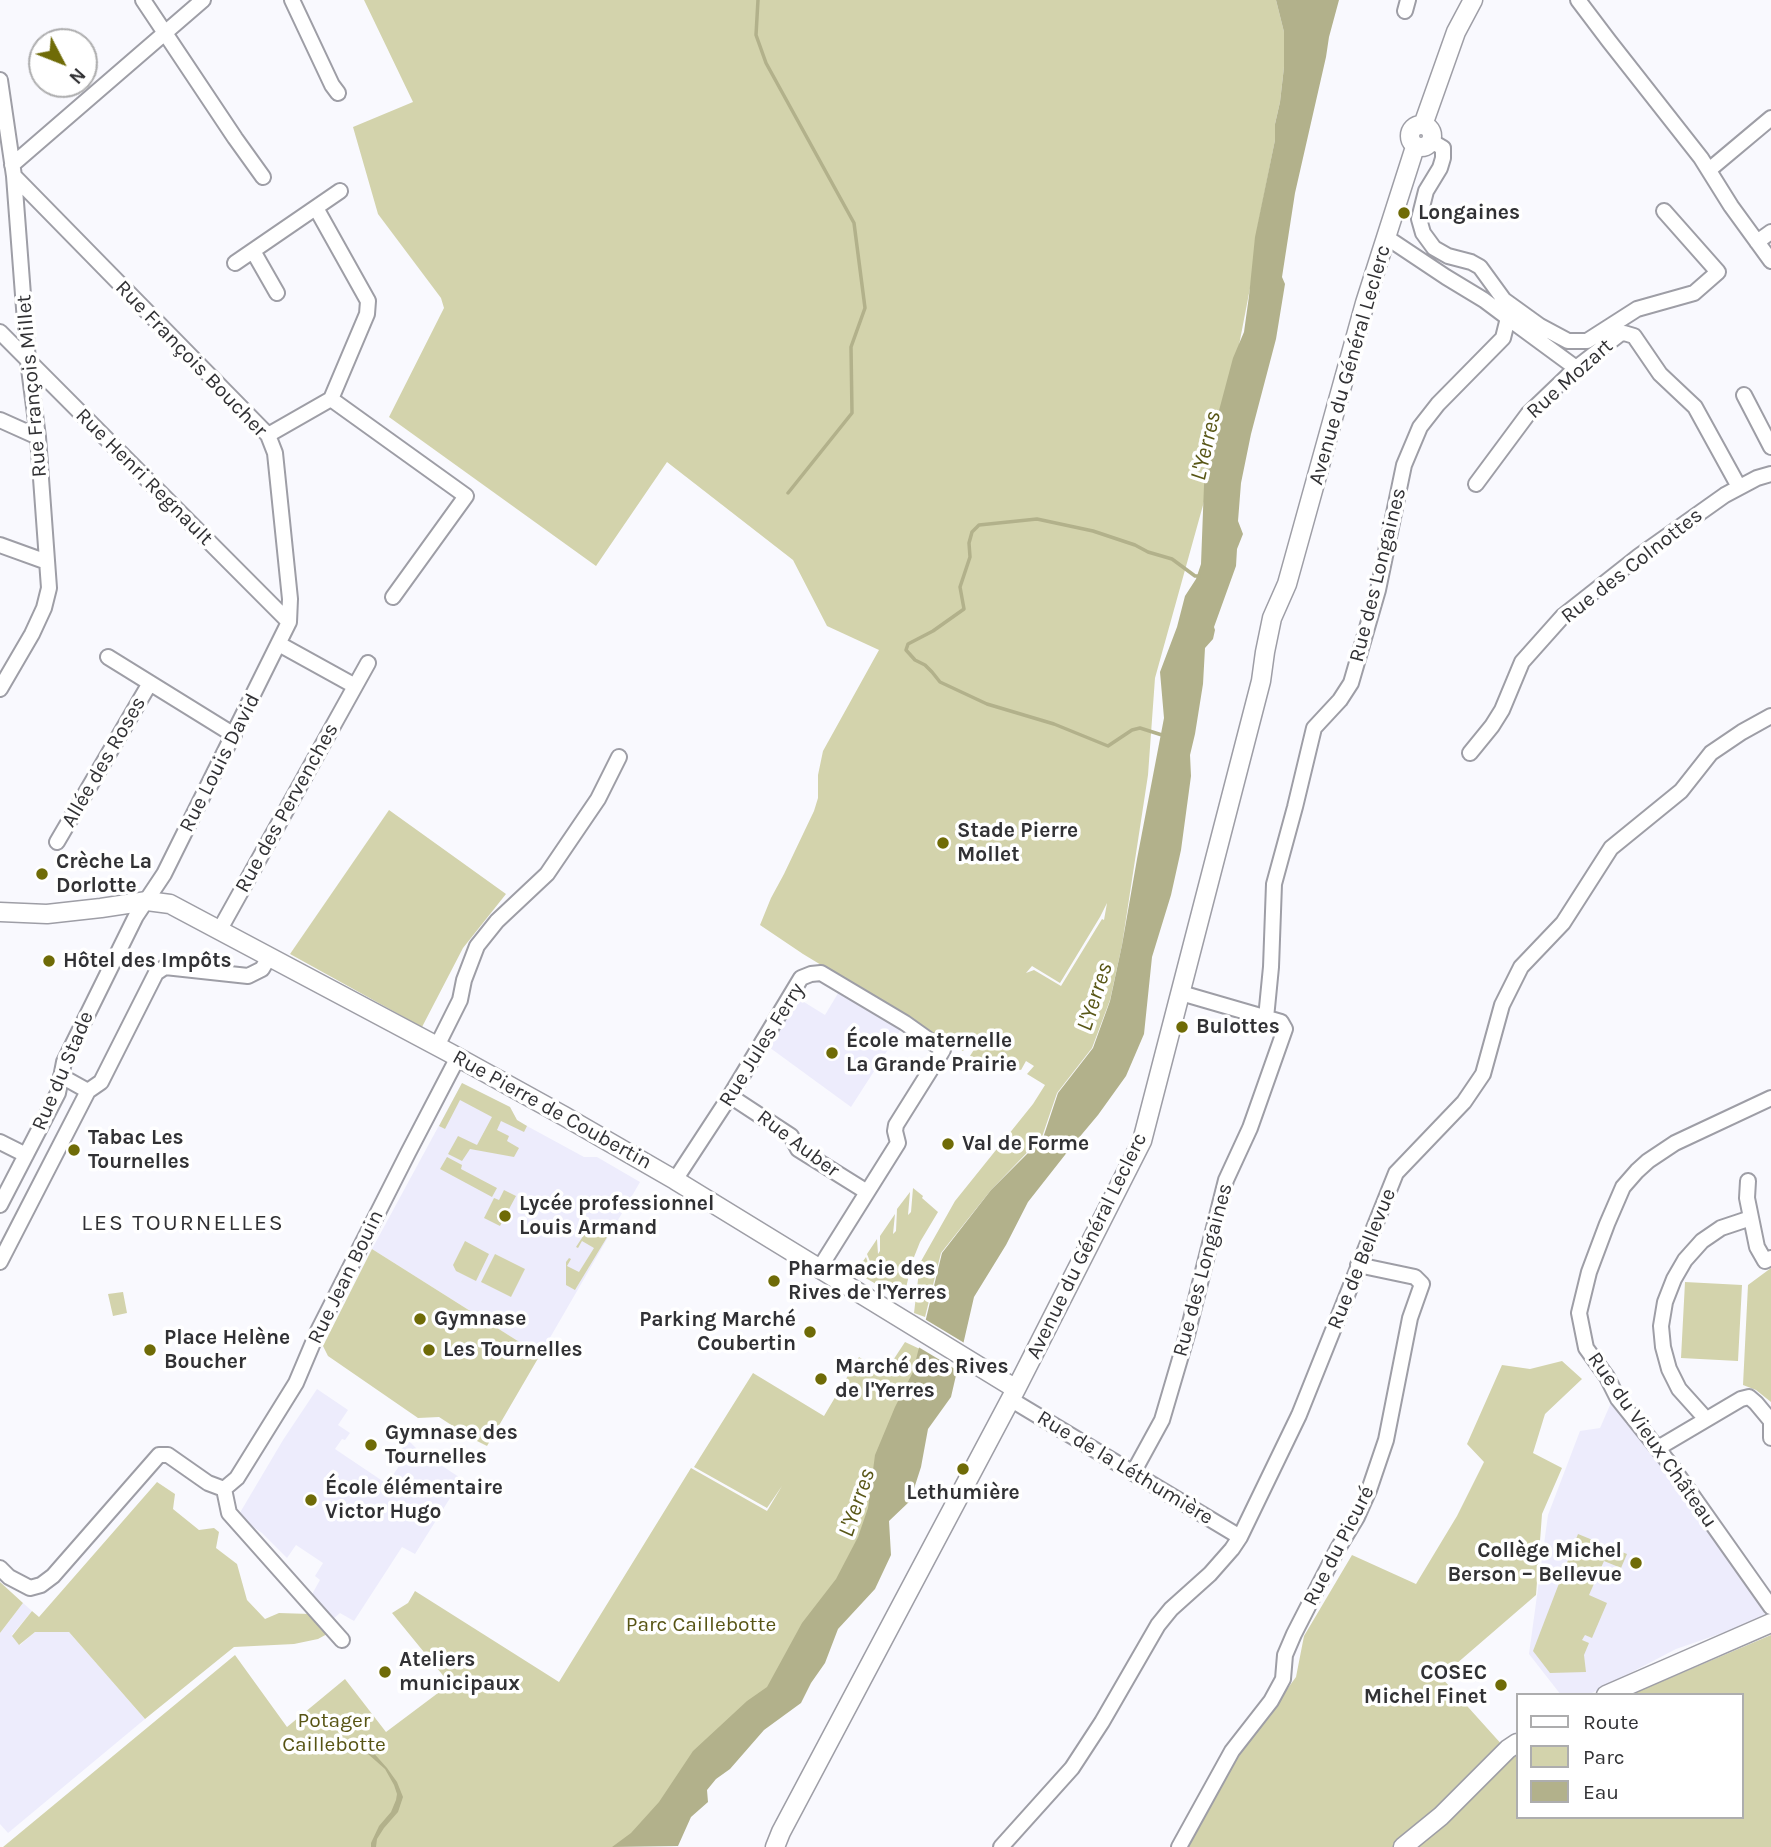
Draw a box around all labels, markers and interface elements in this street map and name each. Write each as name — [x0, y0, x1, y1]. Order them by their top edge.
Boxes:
north arrow — [28, 28, 98, 98]
text: N — [64, 63, 90, 88]
place label: Longaines — [1418, 200, 1520, 226]
marker: Longaines — [1396, 205, 1412, 221]
street label: Avenue du Général Leclerc — [1304, 242, 1396, 488]
street label: Rue François Boucher — [110, 275, 272, 443]
street label: Rue François Millet — [11, 294, 53, 478]
street label: Rue Mozart — [1522, 334, 1618, 424]
street label: Rue Henri Regnault — [70, 403, 218, 551]
water label: L'Yerres — [1185, 409, 1227, 483]
street label: Rue des Longaines — [1344, 485, 1412, 665]
street label: Rue des Colnottes — [1556, 503, 1708, 629]
street label: Rue Louis David — [174, 689, 266, 837]
street label: Allée des Roses — [56, 692, 152, 832]
street label: Rue des Pervenches — [230, 719, 344, 897]
place label: Stade Pierre Mollet — [957, 818, 1078, 868]
marker: Stade Pierre Mollet — [935, 835, 951, 851]
place label: Crèche La Dorlotte — [56, 849, 152, 899]
marker: Crèche La Dorlotte — [34, 866, 50, 882]
place label: Hôtel des Impôts — [63, 948, 232, 974]
marker: Hôtel des Impôts — [41, 953, 57, 969]
water label: L'Yerres — [1071, 959, 1119, 1035]
street label: Rue Jules Ferry — [714, 978, 810, 1112]
street label: Rue du Stade — [27, 1008, 99, 1134]
place label: Bulottes — [1196, 1014, 1280, 1040]
marker: Bulottes — [1174, 1019, 1190, 1035]
place label: École maternelle La Grande Prairie — [846, 1028, 1017, 1078]
street label: Rue Pierre de Coubertin — [448, 1045, 656, 1175]
marker: École maternelle La Grande Prairie — [824, 1045, 840, 1061]
street label: Rue Auber — [752, 1105, 844, 1183]
place label: Tabac Les Tournelles — [88, 1125, 190, 1175]
street label: Avenue du Général Leclerc — [1021, 1129, 1153, 1363]
place label: Val de Forme — [962, 1131, 1089, 1157]
marker: Val de Forme — [940, 1136, 956, 1152]
marker: Tabac Les Tournelles — [66, 1142, 82, 1158]
street label: Rue des Longaines — [1168, 1180, 1238, 1360]
street label: Rue de Bellevue — [1322, 1185, 1402, 1333]
place label: Lycée professionnel Louis Armand — [519, 1191, 714, 1241]
street label: Rue Jean Bouin — [303, 1206, 389, 1348]
marker: Lycée professionnel Louis Armand — [497, 1208, 513, 1224]
district label: LES TOURNELLES — [83, 1209, 283, 1237]
place label: Pharmacie des Rives de l'Yerres — [788, 1256, 947, 1306]
marker: Pharmacie des Rives de l'Yerres — [766, 1273, 782, 1289]
place label: Gymnase — [434, 1306, 526, 1332]
place label: Parking Marché Coubertin — [639, 1307, 796, 1357]
marker: Gymnase — [412, 1311, 428, 1327]
marker: Parking Marché Coubertin — [802, 1324, 818, 1340]
place label: Place Helène Boucher — [164, 1325, 290, 1375]
place label: Les Tournelles — [443, 1337, 583, 1363]
marker: Place Helène Boucher — [142, 1342, 158, 1358]
marker: Les Tournelles — [421, 1342, 437, 1358]
street label: Rue du Vieux Château — [1582, 1347, 1722, 1533]
place label: Marché des Rives de l'Yerres — [835, 1354, 1008, 1404]
marker: Marché des Rives de l'Yerres — [813, 1371, 829, 1387]
street label: Rue de la Léthumière — [1032, 1405, 1218, 1531]
place label: Gymnase des Tournelles — [385, 1420, 518, 1470]
marker: Gymnase des Tournelles — [363, 1437, 379, 1453]
marker: Lethumière — [955, 1461, 971, 1477]
water label: L'Yerres — [832, 1465, 882, 1541]
place label: École élémentaire Victor Hugo — [325, 1475, 503, 1525]
place label: Lethumière — [906, 1480, 1020, 1506]
street label: Rue du Picuré — [1298, 1482, 1380, 1610]
marker: École élémentaire Victor Hugo — [303, 1492, 319, 1508]
place label: Collège Michel Berson – Bellevue — [1447, 1538, 1622, 1588]
marker: Collège Michel Berson – Bellevue — [1628, 1555, 1644, 1571]
park label: Parc Caillebotte — [626, 1612, 776, 1638]
place label: Ateliers municipaux — [399, 1647, 520, 1697]
place label: COSEC Michel Finet — [1364, 1660, 1487, 1710]
marker: Ateliers municipaux — [377, 1664, 393, 1680]
marker: COSEC Michel Finet — [1493, 1677, 1509, 1693]
legend — [1516, 1693, 1743, 1819]
park label: Potager Caillebotte — [282, 1708, 386, 1758]
text: Route — [1583, 1710, 1639, 1734]
text: Parc — [1583, 1745, 1625, 1769]
text: Eau — [1583, 1780, 1619, 1804]

